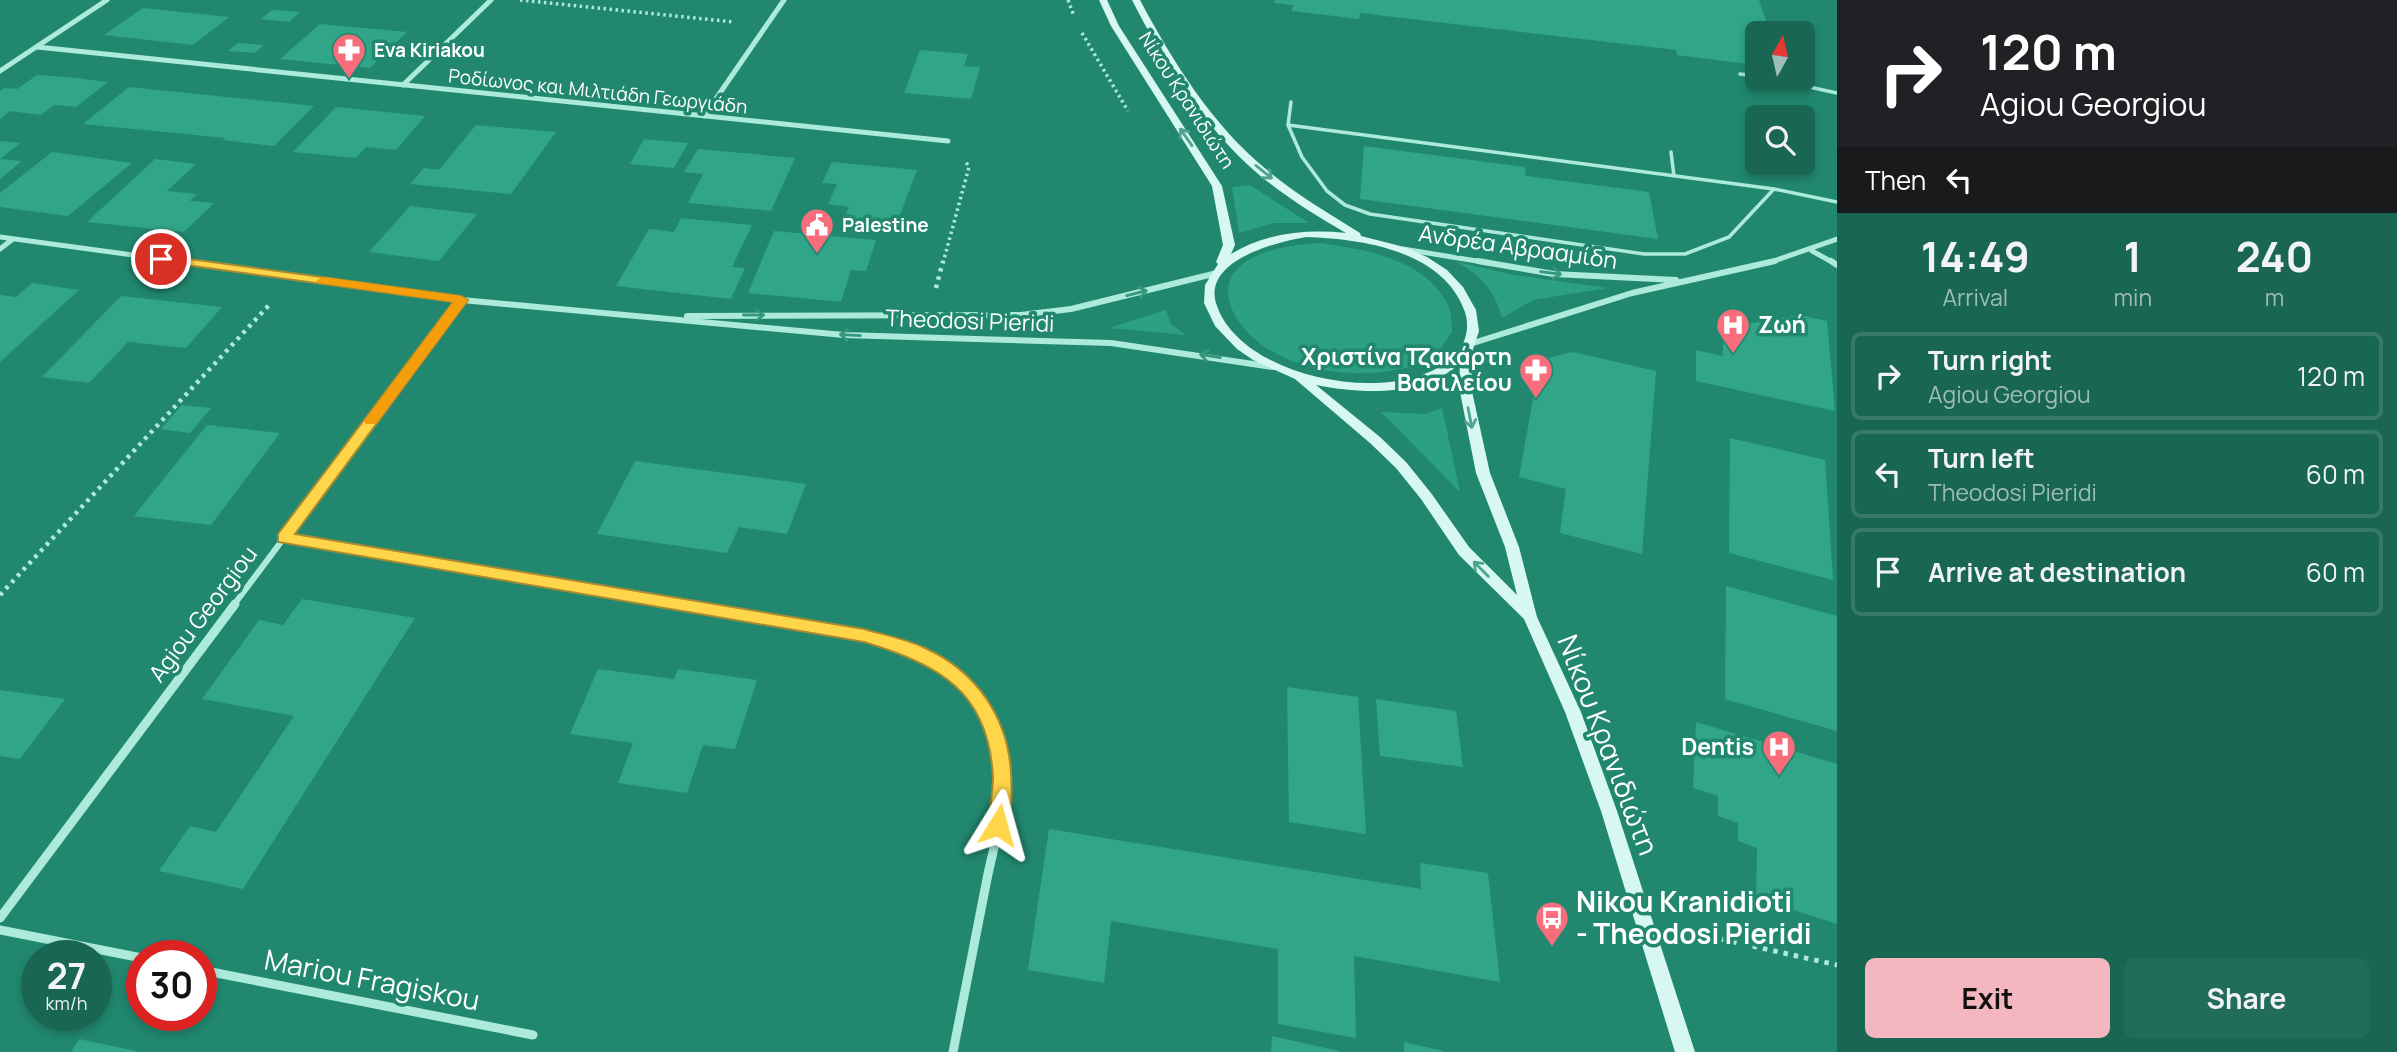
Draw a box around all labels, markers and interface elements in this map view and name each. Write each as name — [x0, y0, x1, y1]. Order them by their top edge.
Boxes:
text: 120 m — [1980, 18, 2117, 85]
north arrow — [1745, 21, 1815, 91]
map controls — [1745, 21, 1815, 175]
street label: Νίκου Κρανιδιώτη — [1133, 27, 1241, 173]
icon: right — [1865, 28, 1956, 119]
pharmacy icon: Eva Kiriakou — [330, 31, 368, 80]
place label: Eva Kiriakou — [374, 37, 485, 63]
street label: Ροδίωνος και Μιλτιάδη Γεωργιάδη — [447, 62, 749, 120]
text: Agiou Georgiou — [1980, 82, 2206, 126]
button: search — [1745, 105, 1815, 175]
one-way arrow — [1179, 128, 1193, 147]
icon: left — [1940, 161, 1978, 199]
text: Then — [1865, 162, 1926, 198]
one-way arrow — [1254, 164, 1272, 180]
public building icon: Palestine — [798, 206, 836, 255]
place label: Palestine — [842, 212, 929, 238]
street label: Ανδρέα Αβρααμίδη — [1417, 216, 1619, 276]
text: 14:49 — [1921, 227, 2030, 285]
text: 1 — [2124, 227, 2142, 285]
text: 240 — [2236, 227, 2313, 285]
pin — [131, 229, 191, 289]
icon: arrive — [142, 240, 180, 278]
one-way arrow — [1539, 267, 1562, 280]
text: Arrival — [1942, 281, 2008, 313]
text: min — [2114, 281, 2152, 313]
text: m — [2265, 281, 2284, 313]
one-way arrow — [1125, 286, 1148, 299]
street label: Theodosi Pieridi — [885, 301, 1055, 339]
hospital icon: Ζωή — [1714, 306, 1752, 355]
one-way arrow — [742, 308, 765, 322]
place label: Ζωή — [1758, 308, 1806, 340]
one-way arrow — [839, 328, 862, 341]
place label: Χριστίνα Τζακάρτη Βασιλείου — [1301, 340, 1512, 398]
text: Turn right — [1928, 342, 2052, 378]
one-way arrow — [1199, 349, 1222, 362]
pharmacy icon: Χριστίνα Τζακάρτη Βασιλείου — [1517, 351, 1555, 400]
icon: right — [1869, 357, 1907, 395]
text: 120 m — [2297, 358, 2365, 394]
text: Agiou Georgiou — [1928, 378, 2091, 410]
one-way arrow — [1464, 406, 1478, 429]
text: Turn left — [1928, 440, 2035, 476]
icon: left — [1869, 455, 1907, 493]
text: 60 m — [2306, 456, 2365, 492]
text: Theodosi Pieridi — [1928, 476, 2097, 508]
street label: Agiou Georgiou — [140, 539, 264, 688]
icon: arrive — [1869, 553, 1907, 591]
text: Arrive at destination — [1928, 554, 2186, 590]
text: 60 m — [2306, 554, 2365, 590]
one-way arrow — [1473, 560, 1490, 577]
street label: Νίκου Κρανιδιώτη — [1549, 629, 1668, 860]
hospital icon: Dentis — [1760, 728, 1798, 777]
place label: Dentis — [1681, 730, 1754, 762]
position arrow — [961, 788, 1035, 862]
place label: Nikou Kranidioti - Theodosi Pieridi — [1576, 882, 1812, 952]
bus stop icon: Nikou Kranidioti - Theodosi Pieridi — [1533, 899, 1571, 948]
speed limit sign: 30 — [126, 940, 217, 1031]
street label: Mariou Fragiskou — [261, 940, 483, 1018]
text: 27 — [47, 952, 86, 1000]
button: Exit — [1865, 958, 2110, 1038]
button: Share — [2124, 958, 2369, 1038]
text: km/h — [46, 991, 87, 1015]

